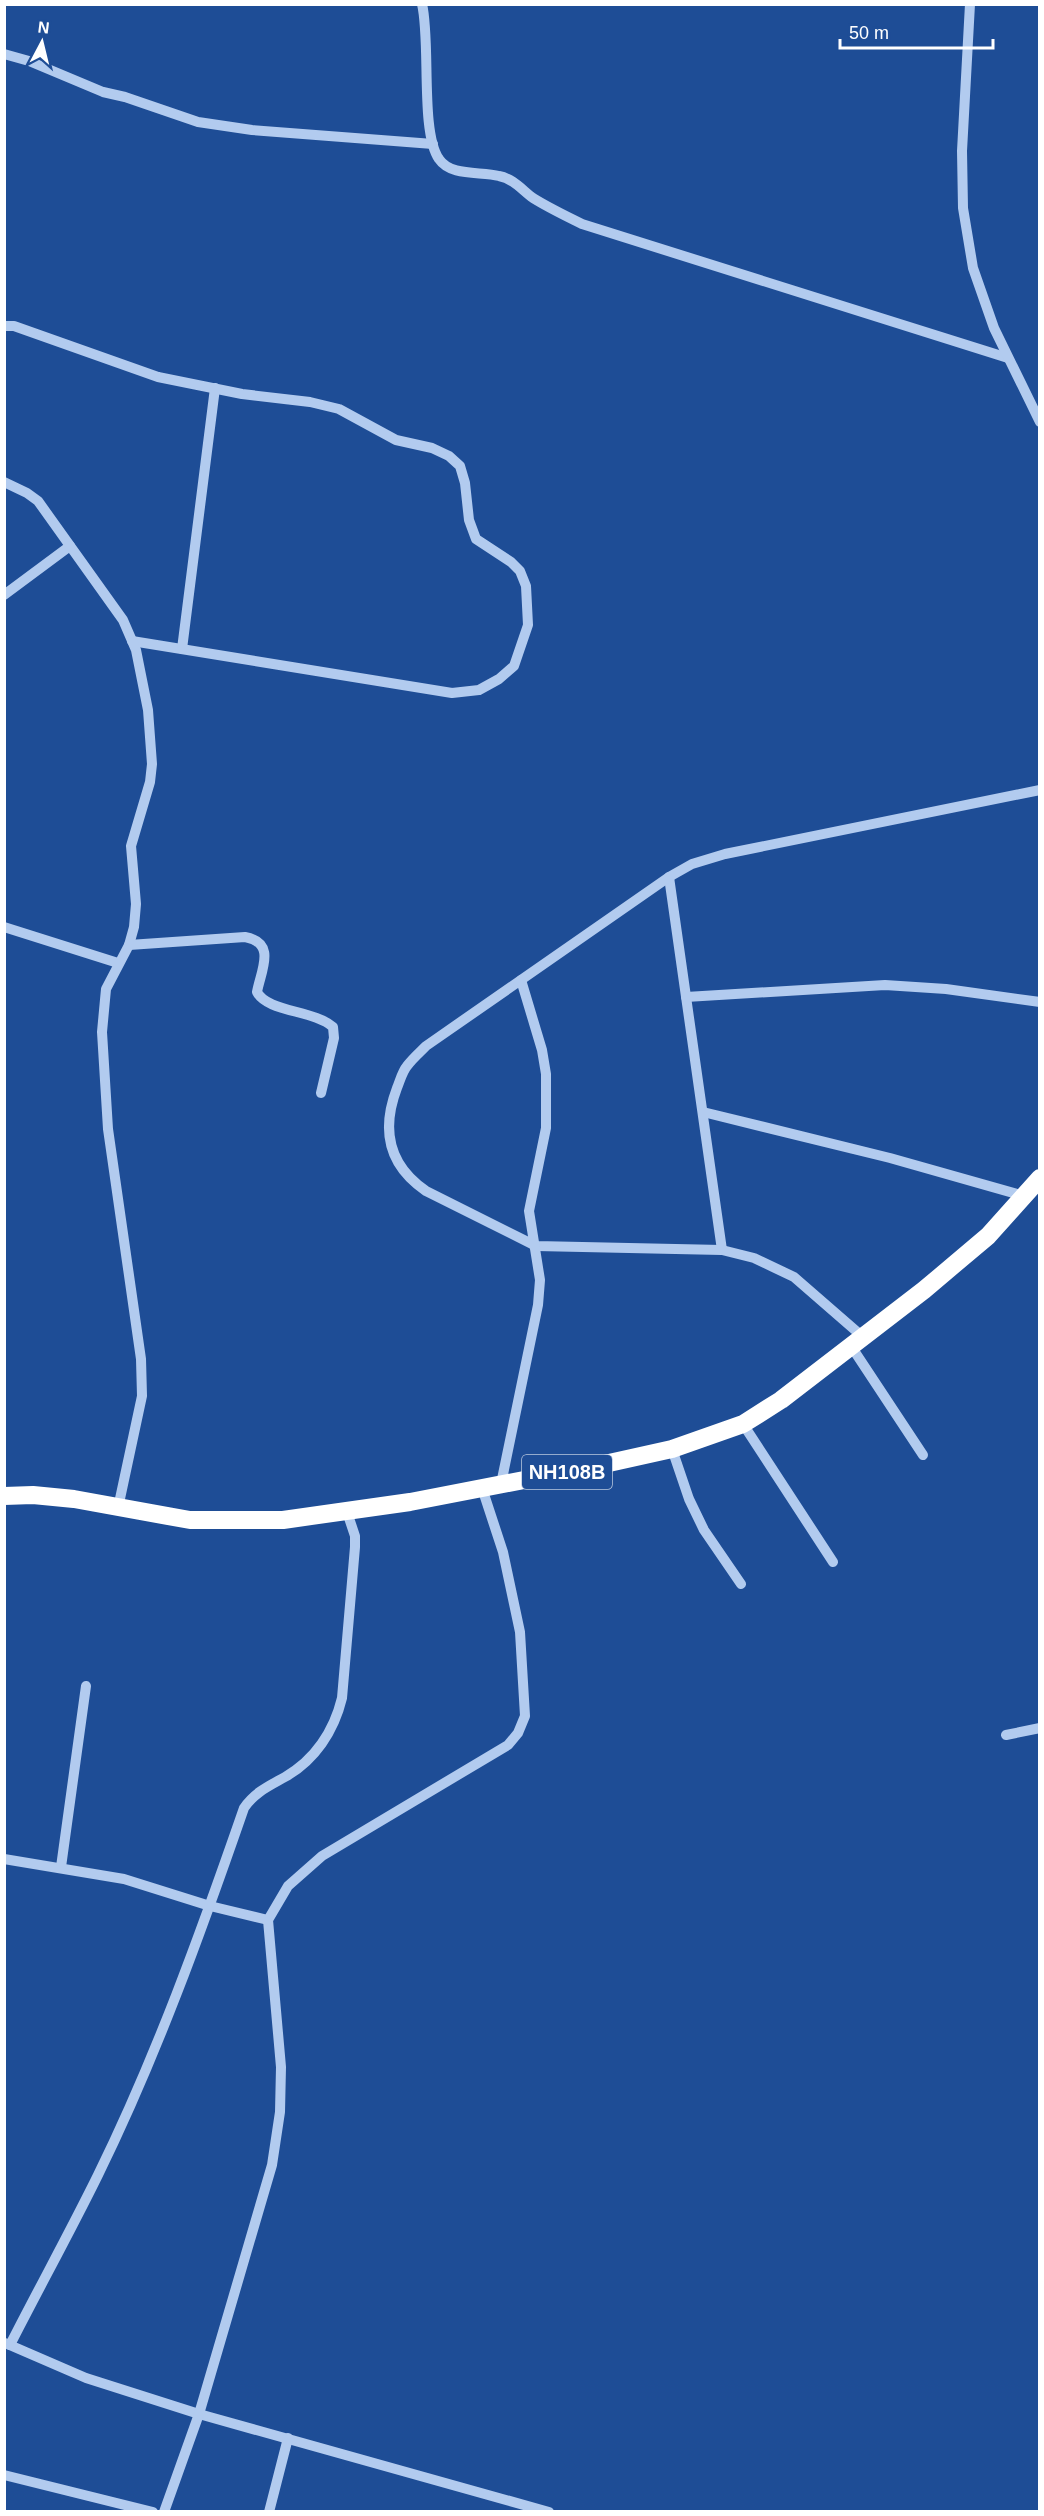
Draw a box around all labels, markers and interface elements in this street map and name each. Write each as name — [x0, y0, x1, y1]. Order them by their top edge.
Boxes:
north arrow — [12, 12, 72, 72]
scale bar — [840, 12, 993, 50]
text: N — [37, 18, 51, 37]
text: 50 m — [849, 23, 889, 43]
road number: NH108B — [522, 1455, 612, 1489]

